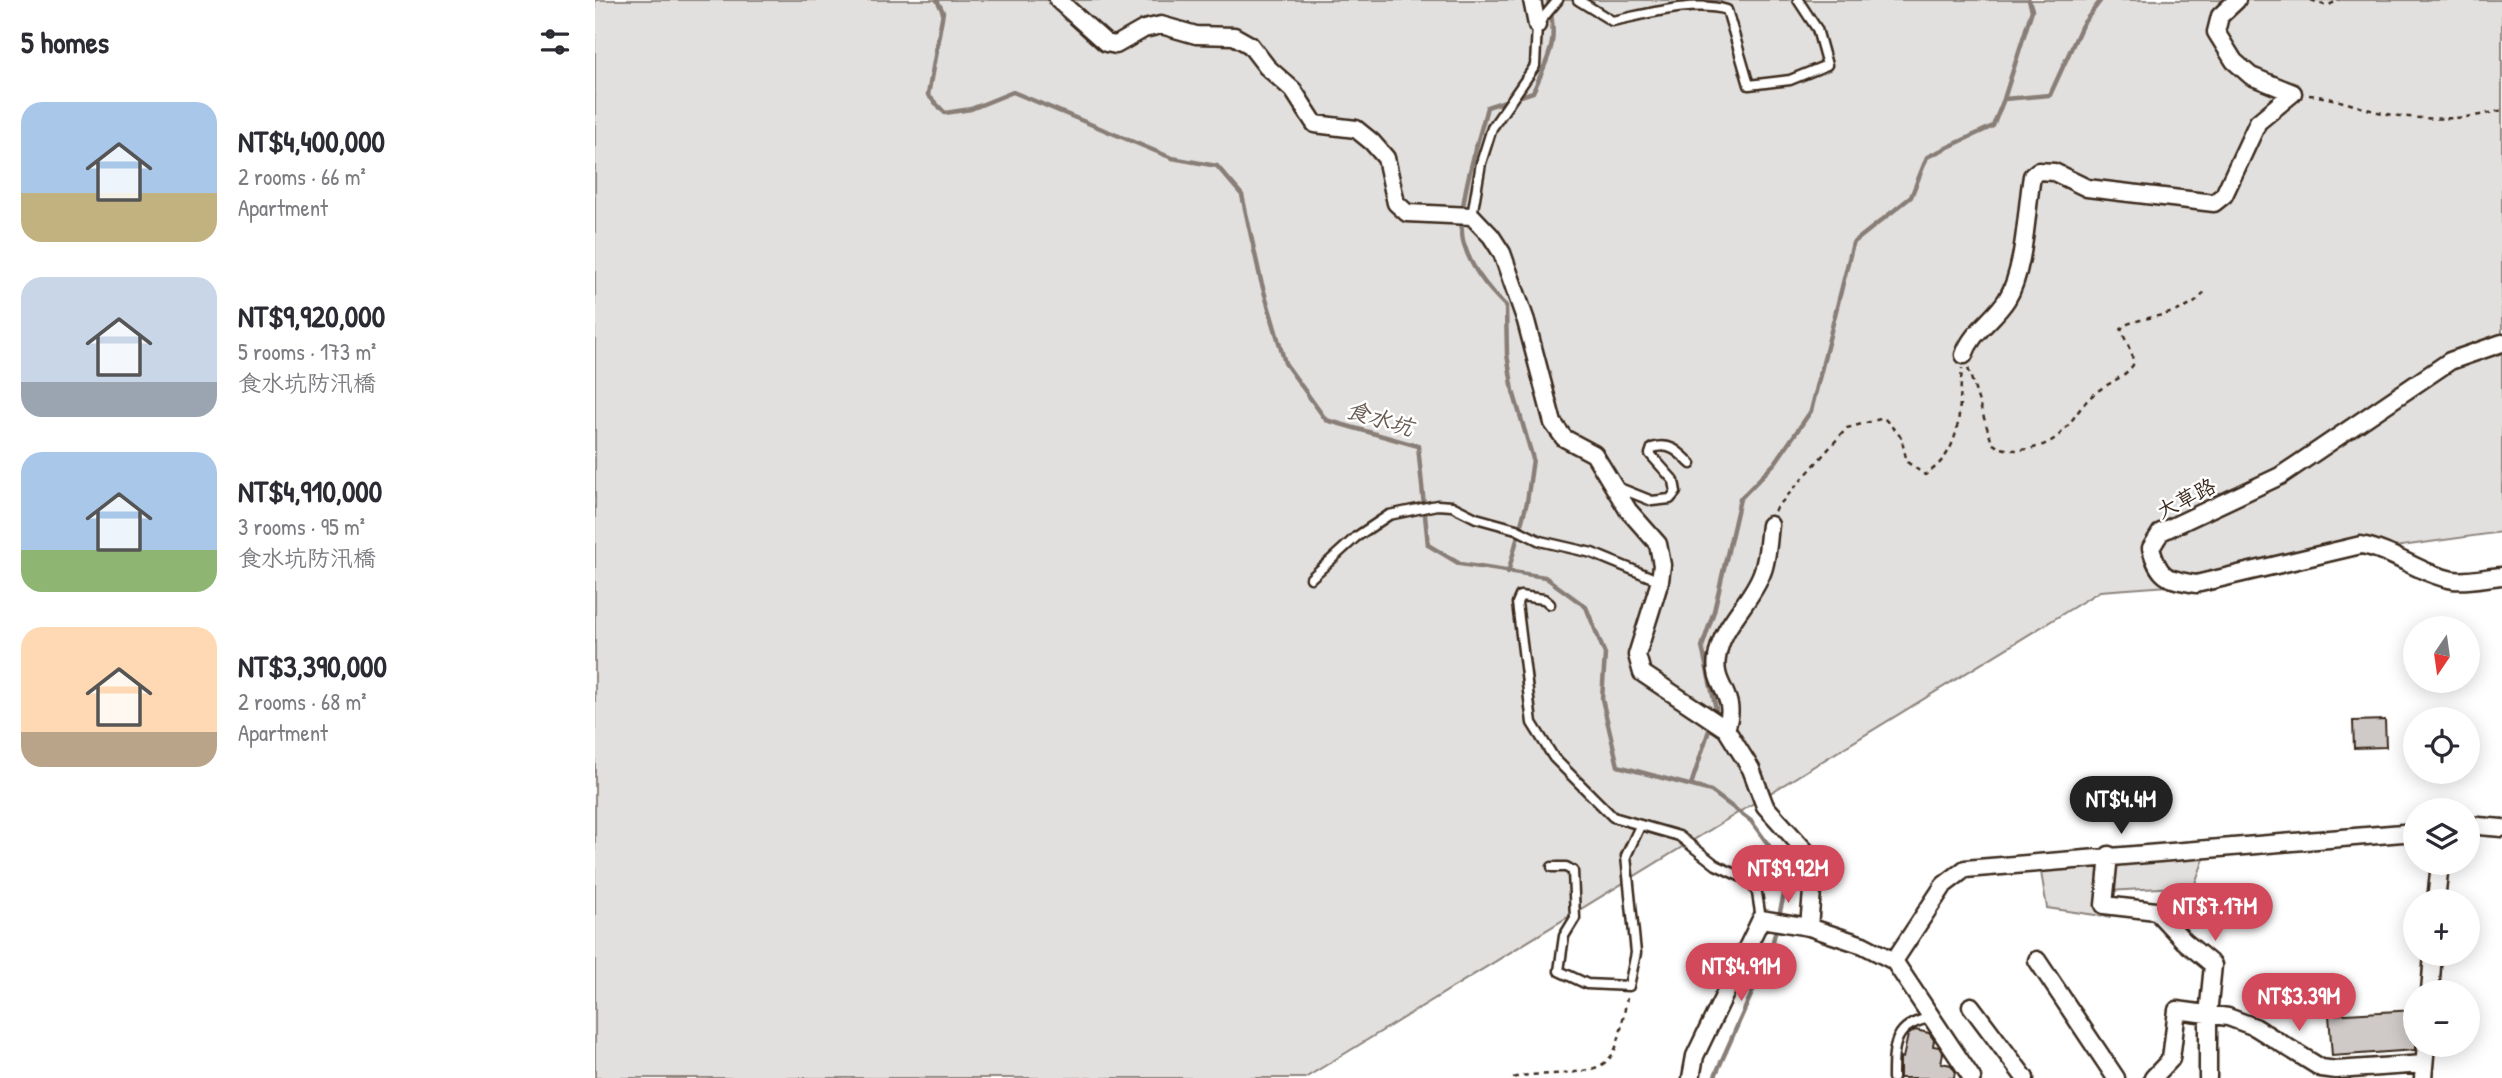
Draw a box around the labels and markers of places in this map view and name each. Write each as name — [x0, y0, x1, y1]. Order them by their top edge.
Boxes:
pin: NT$4.4M — [2056, 776, 2186, 836]
pin: NT$9.92M — [1716, 846, 1860, 905]
pin: NT$7.17M — [2143, 884, 2287, 943]
pin: NT$4.91M — [1669, 944, 1813, 1003]
pin: NT$3.39M — [2227, 974, 2371, 1033]

